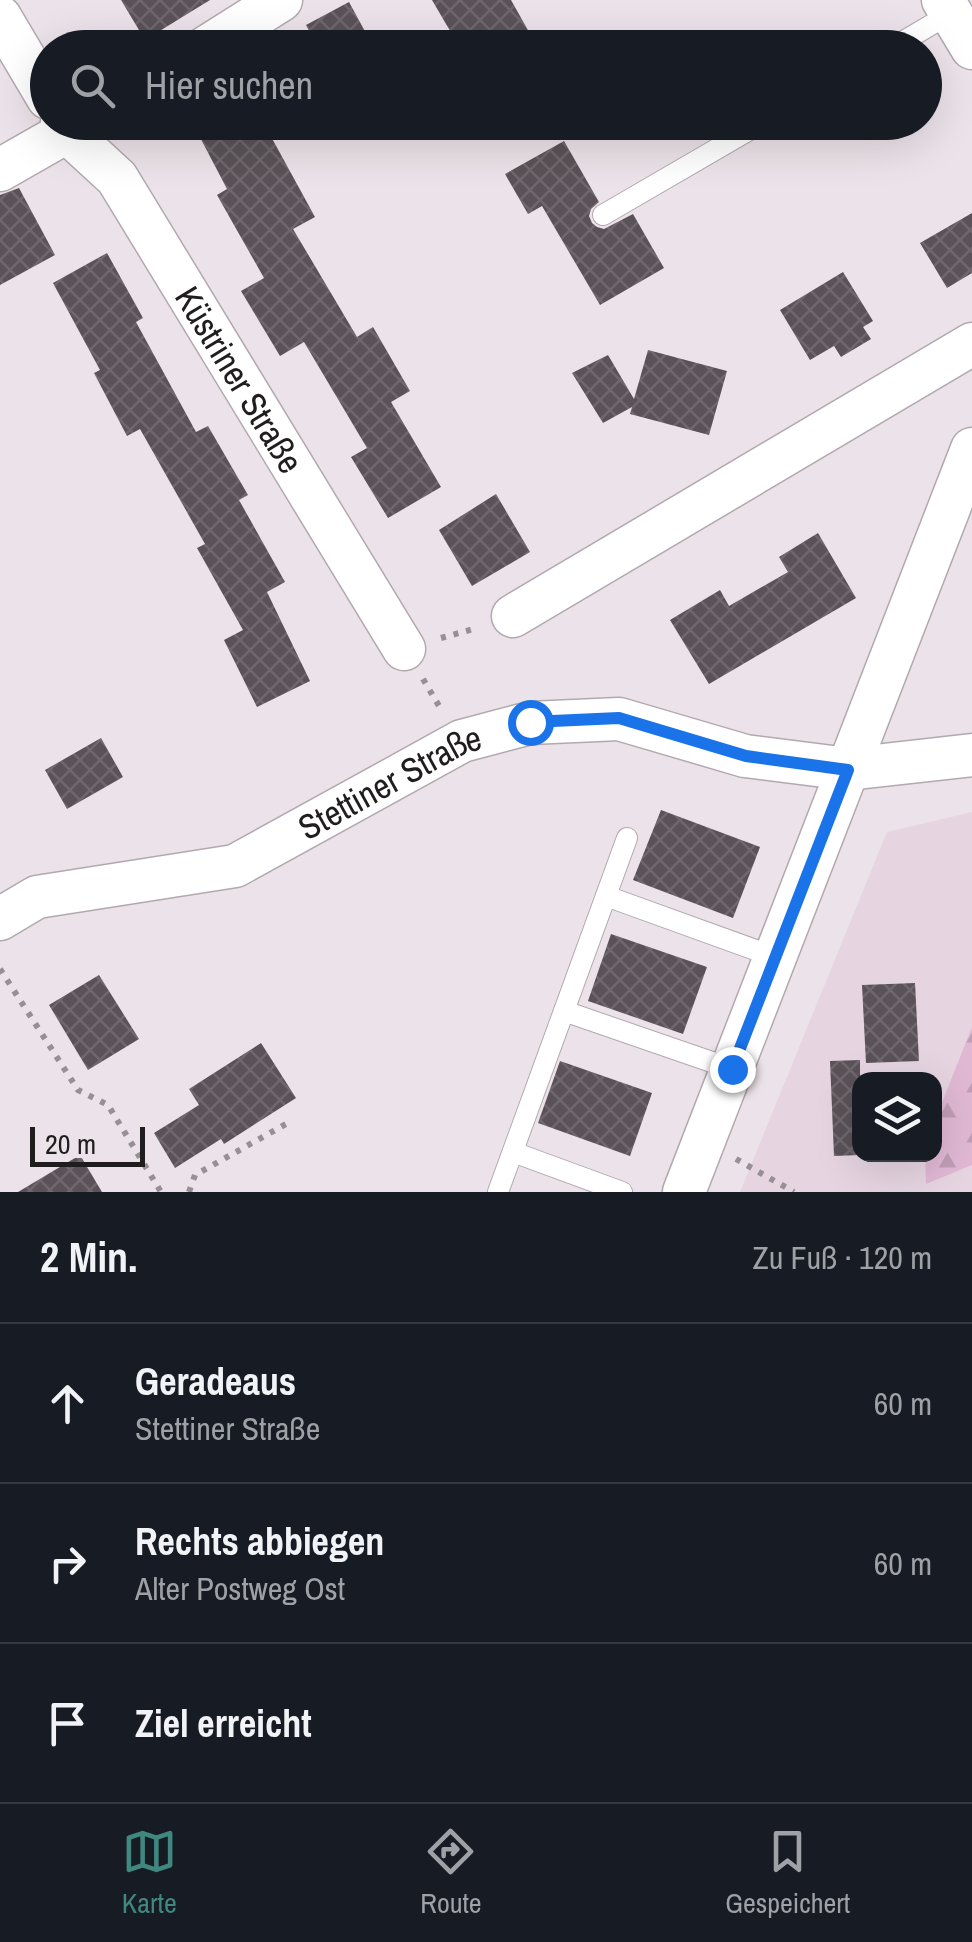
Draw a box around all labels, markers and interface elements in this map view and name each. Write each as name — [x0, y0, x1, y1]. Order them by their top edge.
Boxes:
search box — [30, 30, 942, 140]
icon: search — [65, 58, 120, 113]
text: Hier suchen — [145, 60, 313, 111]
street label: Küstriner Straße — [165, 277, 315, 482]
route start — [508, 700, 554, 746]
street label: Stettiner Straße — [290, 713, 486, 850]
route end — [710, 1047, 756, 1093]
map controls — [852, 1072, 942, 1162]
button: layers — [852, 1072, 942, 1162]
scale bar — [30, 1122, 145, 1166]
text: 20 m — [45, 1125, 96, 1163]
text: 2 Min. — [40, 1229, 138, 1285]
text: Zu Fuß · 120 m — [753, 1236, 932, 1279]
text: Geradeaus — [135, 1356, 296, 1407]
icon: ahead — [40, 1376, 95, 1431]
text: 60 m — [874, 1382, 932, 1425]
text: Stettiner Straße — [135, 1407, 320, 1450]
text: Rechts abbiegen — [135, 1516, 384, 1567]
icon: right — [40, 1536, 95, 1591]
text: 60 m — [874, 1542, 932, 1585]
text: Alter Postweg Ost — [135, 1567, 345, 1610]
icon: arrive — [40, 1696, 95, 1751]
text: Ziel erreicht — [135, 1698, 312, 1749]
tab: Karte — [122, 1824, 177, 1922]
tab: Route — [420, 1824, 482, 1922]
tab: Gespeichert — [725, 1824, 850, 1922]

